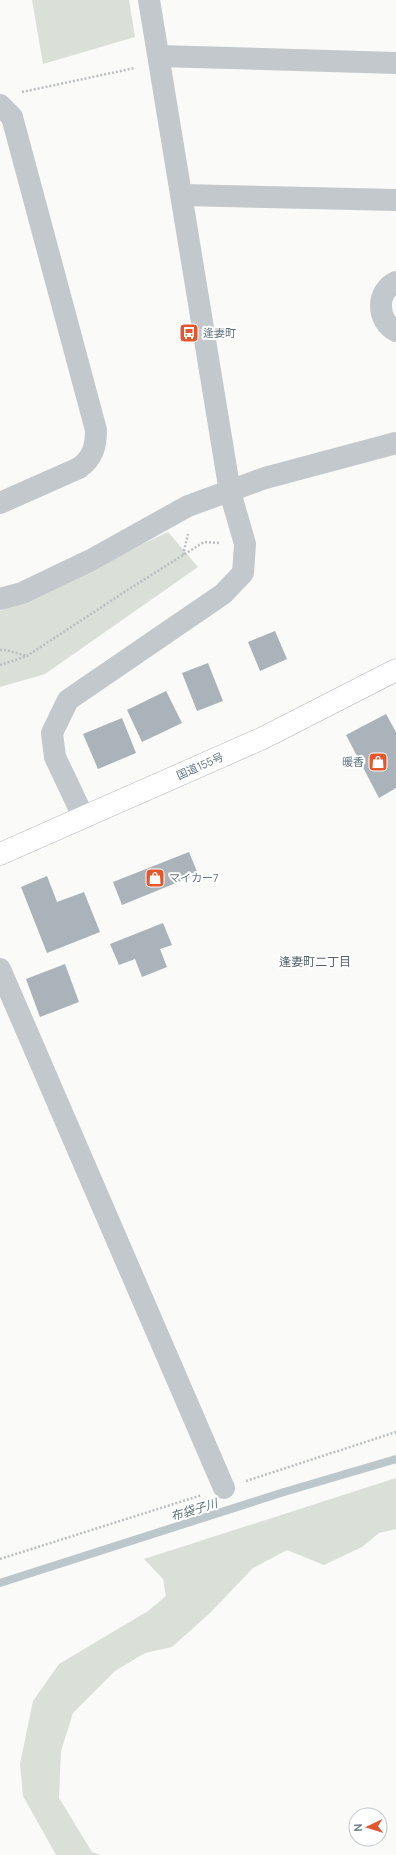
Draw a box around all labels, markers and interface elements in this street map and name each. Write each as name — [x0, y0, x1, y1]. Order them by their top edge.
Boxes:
bus stop icon: 逢妻町 — [178, 322, 200, 344]
place label: 逢妻町 — [203, 325, 236, 340]
street label: 国道155号 — [174, 749, 226, 783]
shop icon: 暖香 — [367, 751, 389, 773]
place label: 暖香 — [342, 754, 364, 769]
shop icon: マイカー7 — [144, 867, 166, 889]
place label: マイカー7 — [169, 870, 219, 885]
district label: 逢妻町二丁目 — [279, 953, 351, 970]
water label: 布袋子川 — [168, 1494, 221, 1525]
north arrow — [348, 1807, 388, 1847]
text: N — [350, 1823, 365, 1832]

